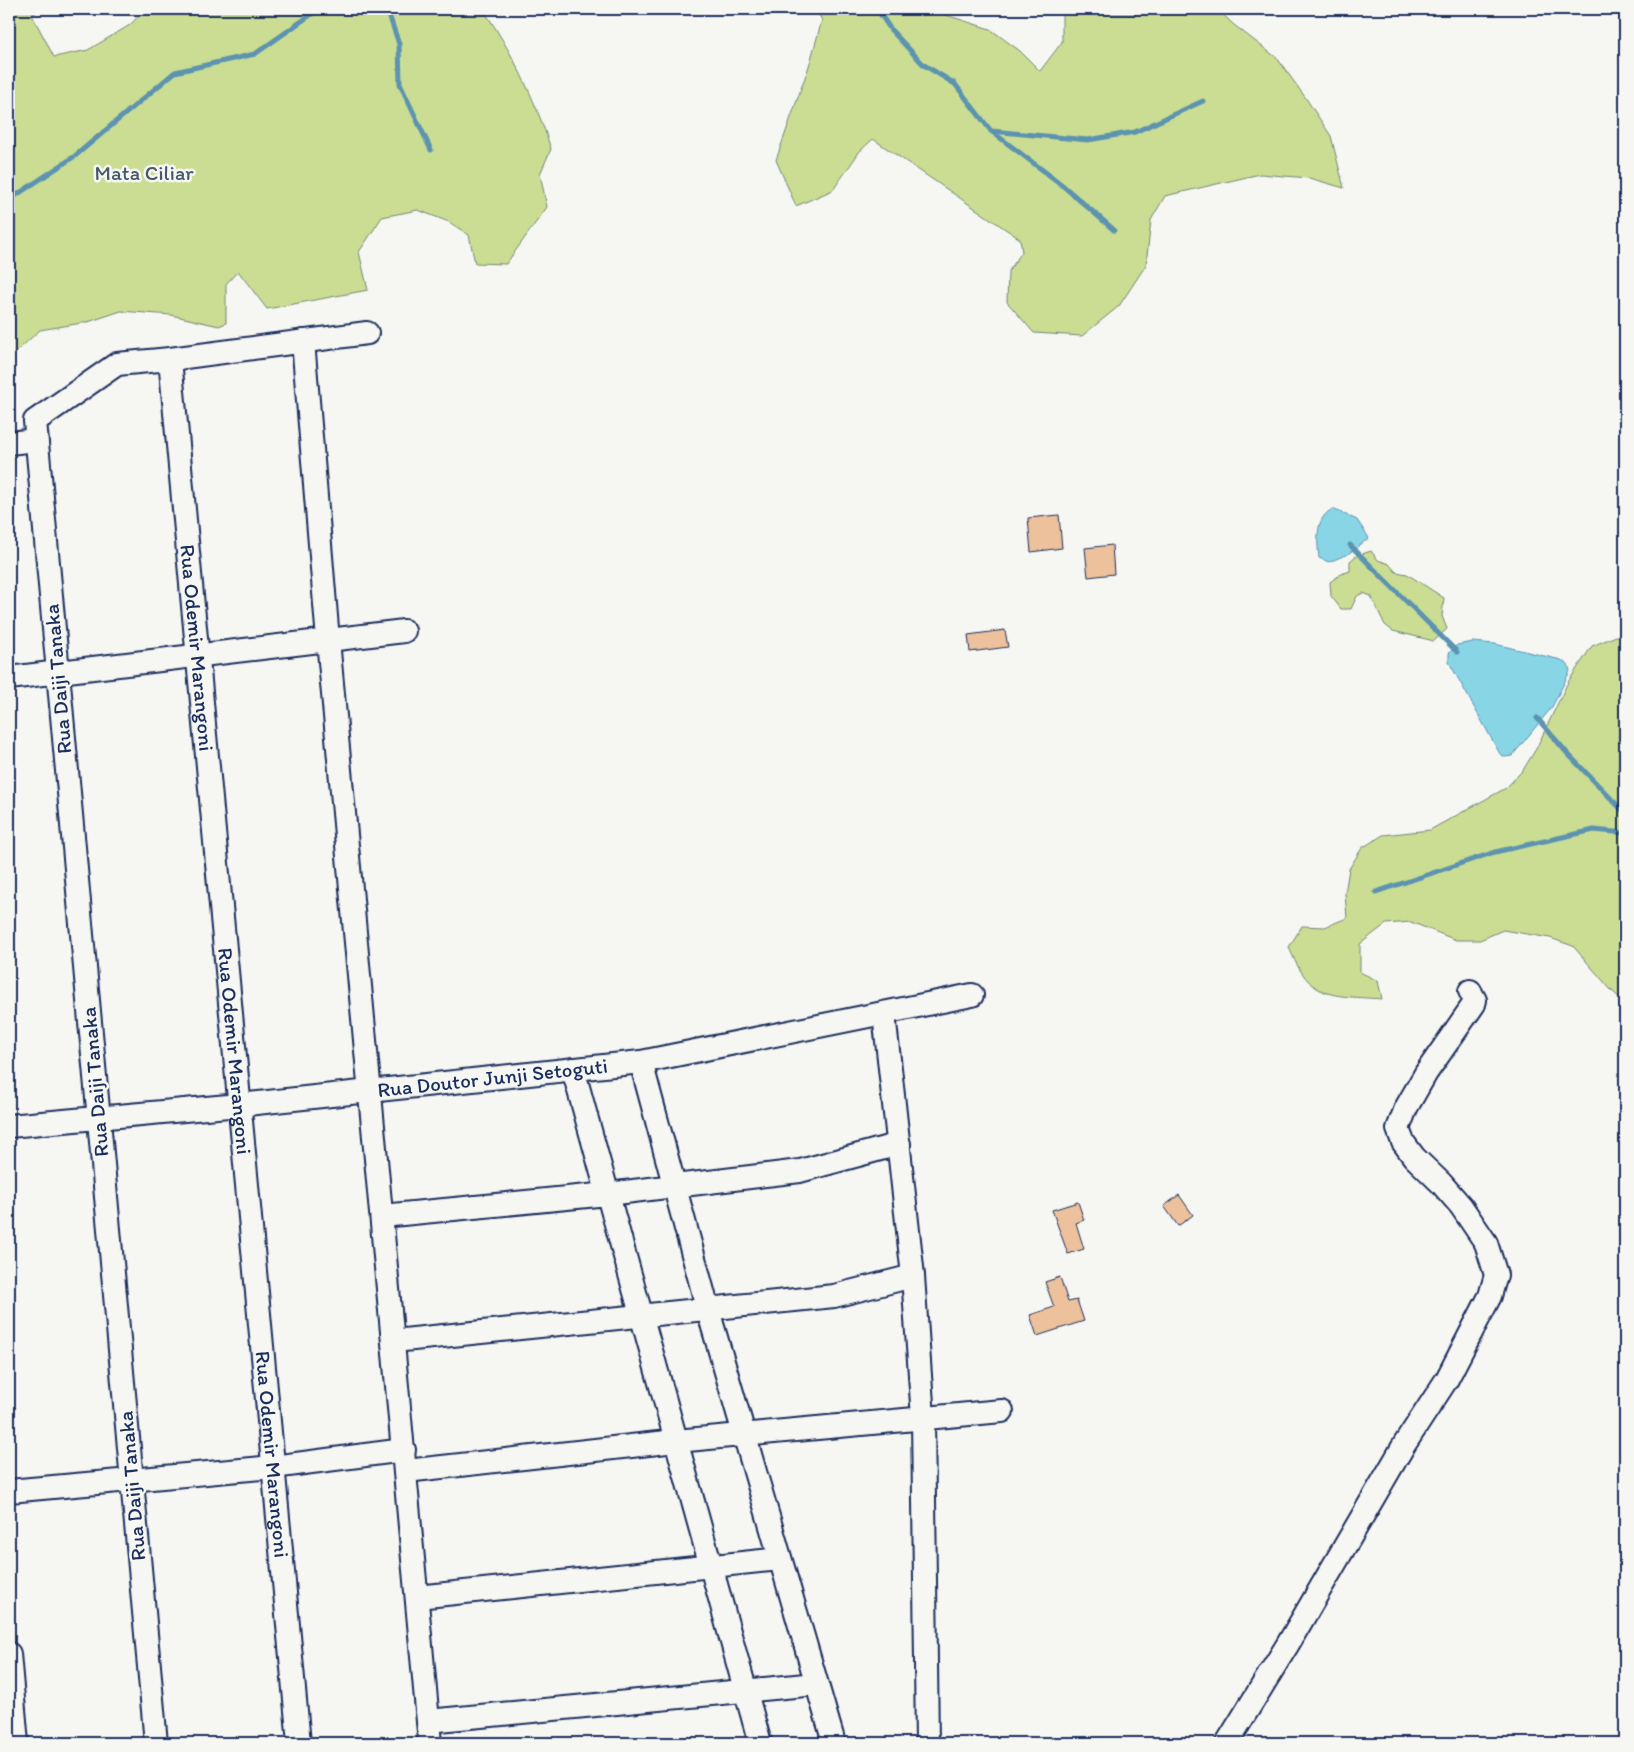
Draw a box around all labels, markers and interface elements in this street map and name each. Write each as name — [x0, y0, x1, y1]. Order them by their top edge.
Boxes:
park label: Mata Ciliar — [94, 160, 194, 185]
street label: Rua Odemir Marangoni — [175, 543, 219, 752]
street label: Rua Daiji Tanaka — [39, 603, 77, 755]
street label: Rua Odemir Marangoni — [213, 946, 257, 1155]
street label: Rua Daiji Tanaka — [76, 1006, 114, 1158]
street label: Rua Doutor Junji Setoguti — [376, 1053, 609, 1102]
street label: Rua Odemir Marangoni — [251, 1350, 295, 1559]
street label: Rua Daiji Tanaka — [113, 1410, 151, 1562]

